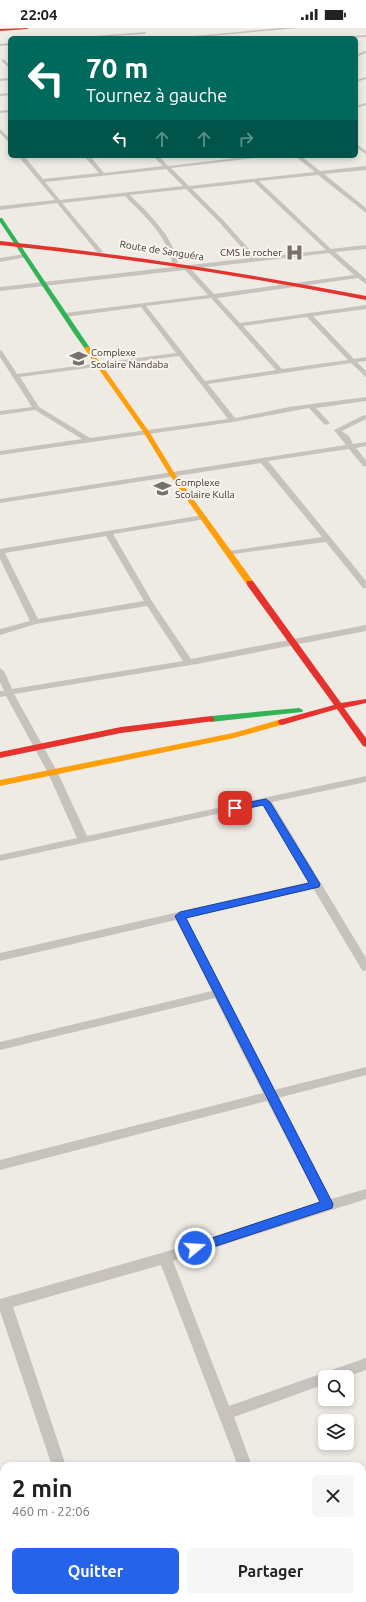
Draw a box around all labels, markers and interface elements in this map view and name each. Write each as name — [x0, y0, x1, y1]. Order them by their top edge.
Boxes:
text: 22:04 — [20, 6, 58, 23]
icon: left — [20, 52, 72, 104]
text: 70 m — [86, 52, 148, 83]
text: Tournez à gauche — [86, 85, 227, 105]
icon: left — [109, 128, 131, 150]
icon: ahead — [151, 128, 173, 150]
icon: ahead — [193, 128, 215, 150]
icon: right — [235, 128, 257, 150]
street label: Route de Sanguéra — [119, 238, 205, 263]
hospital icon: CMS le rocher — [285, 242, 305, 262]
place label: CMS le rocher — [220, 247, 282, 258]
place label: Complexe Scolaire Nandaba — [91, 347, 168, 370]
school or university icon: Complexe Scolaire Nandaba — [68, 348, 88, 368]
place label: Complexe Scolaire Kulla — [175, 477, 235, 500]
school or university icon: Complexe Scolaire Kulla — [152, 478, 172, 498]
pin — [218, 791, 252, 825]
icon: arrive — [224, 797, 246, 819]
position arrow — [174, 1227, 216, 1269]
map controls — [318, 1370, 354, 1450]
button: search — [318, 1370, 354, 1406]
button: layers — [318, 1414, 354, 1450]
text: 2 min — [12, 1475, 73, 1502]
button: close — [312, 1475, 354, 1517]
text: 460 m · 22:06 — [12, 1504, 90, 1518]
button: Quitter — [12, 1548, 179, 1594]
button: Partager — [187, 1548, 354, 1594]

